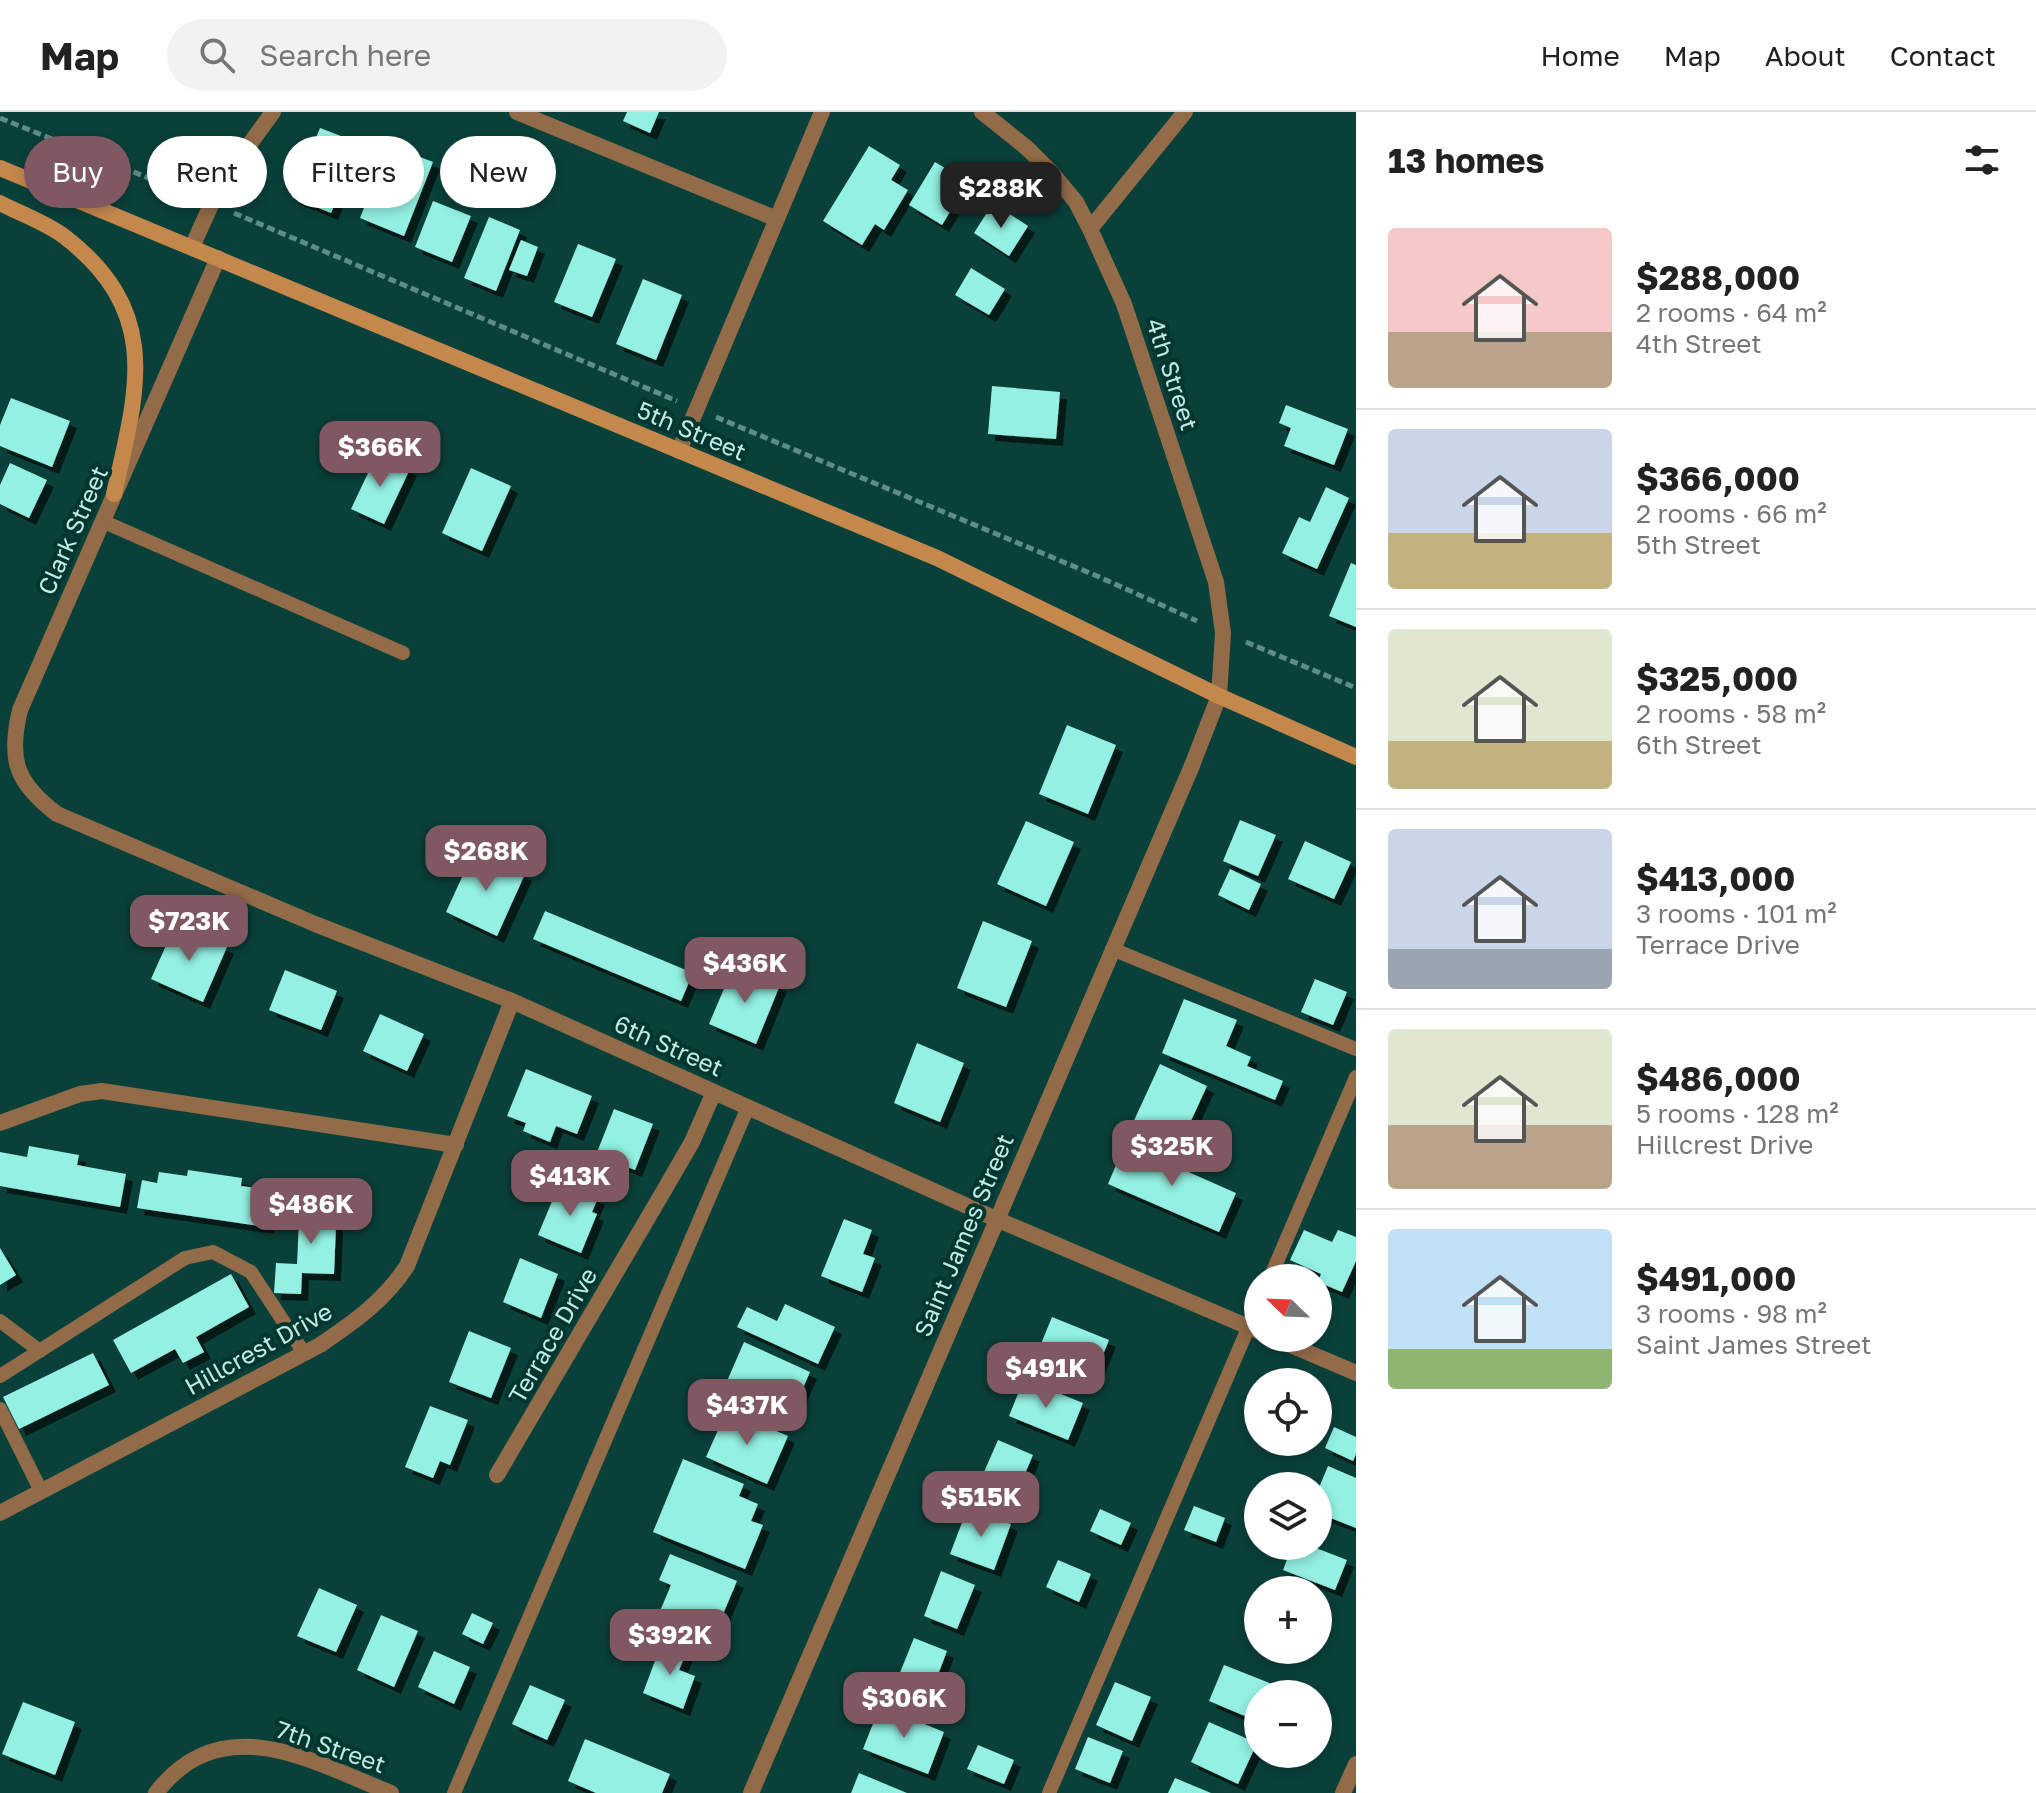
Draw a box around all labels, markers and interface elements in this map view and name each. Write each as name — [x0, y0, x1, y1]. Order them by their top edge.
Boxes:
search box — [167, 19, 727, 91]
text: Map — [40, 33, 119, 78]
icon: search — [195, 33, 239, 77]
text: Search here — [259, 37, 431, 73]
text: Home — [1541, 39, 1620, 72]
text: Map — [1664, 39, 1721, 72]
text: About — [1765, 39, 1846, 72]
text: Contact — [1890, 39, 1996, 72]
chip: Buy — [24, 136, 131, 208]
chip: Rent — [147, 136, 267, 208]
chip: Filters — [283, 136, 424, 208]
chip: New — [440, 136, 556, 208]
icon: filters — [1960, 138, 2004, 182]
text: 13 homes — [1388, 140, 1545, 180]
pin: $288K — [945, 162, 1057, 230]
text: $288K — [958, 172, 1044, 203]
text: $288,000 — [1636, 257, 1800, 297]
icon: home — [1452, 260, 1548, 356]
text: 2 rooms · 64 m² — [1636, 297, 1827, 328]
street label: 4th Street — [1141, 314, 1205, 434]
text: 4th Street — [1636, 328, 1762, 359]
street label: 5th Street — [633, 394, 751, 466]
pin: $366K — [324, 421, 436, 489]
text: $366K — [337, 431, 423, 462]
text: $366,000 — [1636, 458, 1800, 498]
street label: Clark Street — [31, 461, 113, 599]
icon: home — [1452, 461, 1548, 557]
text: 2 rooms · 66 m² — [1636, 498, 1827, 529]
text: 5th Street — [1636, 529, 1761, 560]
text: $325,000 — [1636, 658, 1798, 698]
icon: home — [1452, 661, 1548, 757]
text: 2 rooms · 58 m² — [1636, 698, 1826, 729]
text: 6th Street — [1636, 729, 1762, 760]
pin: $268K — [430, 825, 542, 893]
text: $268K — [443, 835, 529, 866]
text: $413,000 — [1636, 858, 1795, 898]
icon: home — [1452, 861, 1548, 957]
pin: $723K — [133, 895, 245, 963]
text: 3 rooms · 101 m² — [1636, 898, 1837, 929]
text: $723K — [148, 905, 230, 936]
text: Terrace Drive — [1636, 929, 1800, 960]
pin: $436K — [689, 937, 801, 1005]
text: $436K — [703, 947, 787, 978]
street label: 6th Street — [610, 1008, 728, 1082]
text: $486,000 — [1636, 1058, 1801, 1098]
icon: home — [1452, 1061, 1548, 1157]
text: 5 rooms · 128 m² — [1636, 1098, 1839, 1129]
pin: $325K — [1116, 1120, 1228, 1188]
street label: Saint James Street — [907, 1129, 1019, 1341]
text: Hillcrest Drive — [1636, 1129, 1813, 1160]
text: $325K — [1130, 1130, 1214, 1161]
pin: $413K — [514, 1150, 626, 1218]
text: $413K — [529, 1160, 611, 1191]
pin: $486K — [255, 1178, 367, 1246]
text: $486K — [268, 1188, 354, 1219]
text: $491,000 — [1636, 1258, 1796, 1298]
icon: home — [1452, 1261, 1548, 1357]
street label: Terrace Drive — [502, 1262, 602, 1408]
north arrow — [1244, 1264, 1332, 1352]
map controls — [1244, 1264, 1332, 1768]
street label: Hillcrest Drive — [179, 1296, 337, 1400]
text: 3 rooms · 98 m² — [1636, 1298, 1827, 1329]
text: Saint James Street — [1636, 1329, 1871, 1360]
pin: $491K — [990, 1342, 1102, 1410]
text: $491K — [1005, 1352, 1087, 1383]
button: locate — [1244, 1368, 1332, 1456]
pin: $437K — [691, 1379, 803, 1447]
text: $437K — [706, 1389, 788, 1420]
pin: $515K — [925, 1471, 1037, 1539]
button: layers — [1244, 1472, 1332, 1560]
text: $515K — [940, 1481, 1022, 1512]
button: + — [1244, 1576, 1332, 1664]
pin: $392K — [614, 1609, 726, 1677]
text: $392K — [628, 1619, 712, 1650]
pin: $306K — [848, 1672, 960, 1740]
button: − — [1244, 1680, 1332, 1768]
text: $306K — [861, 1682, 947, 1713]
street label: 7th Street — [272, 1714, 390, 1778]

